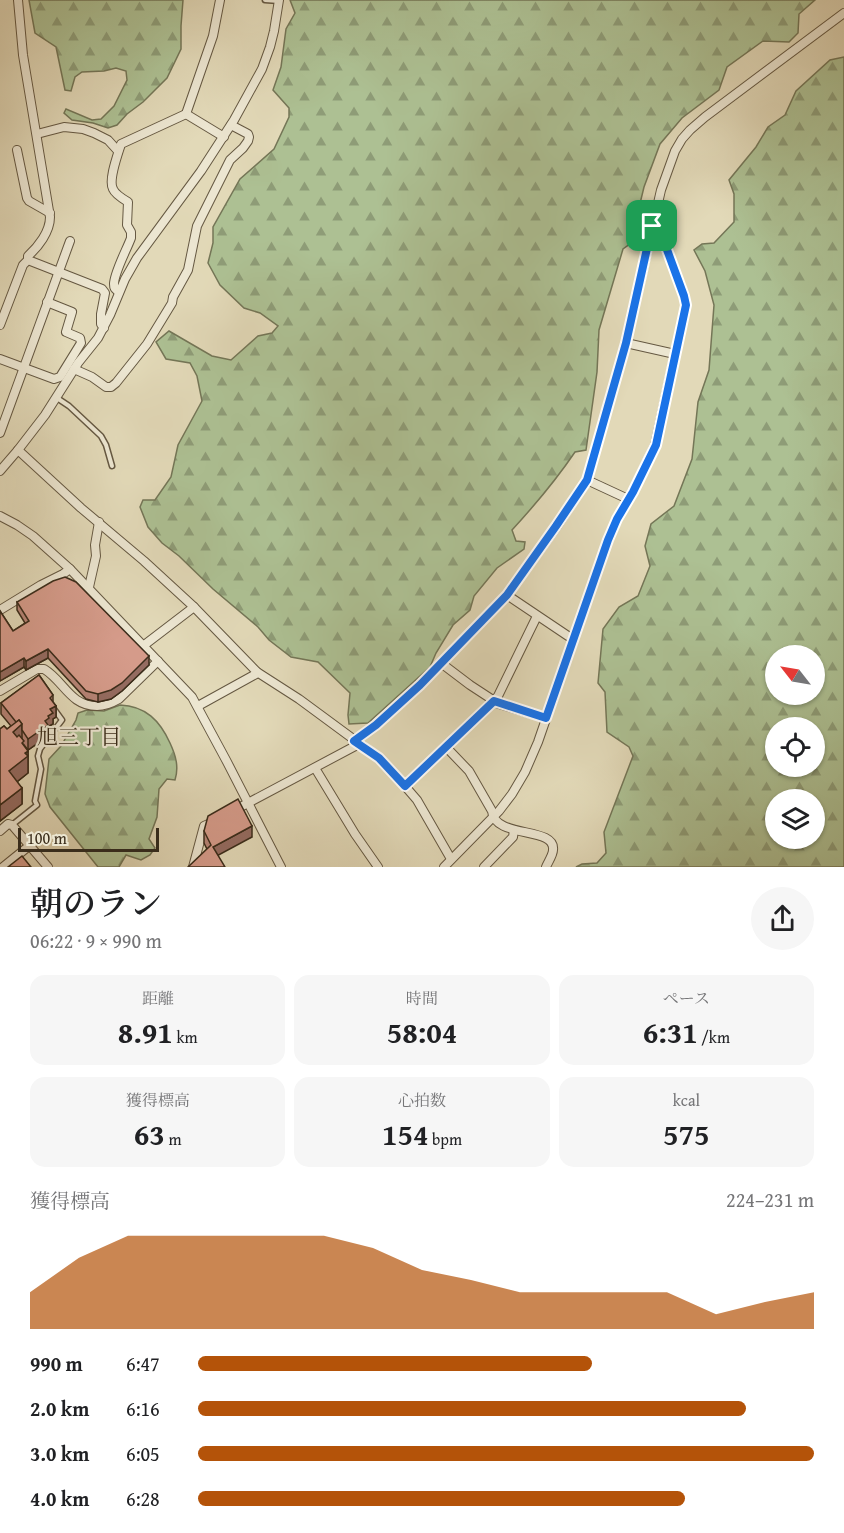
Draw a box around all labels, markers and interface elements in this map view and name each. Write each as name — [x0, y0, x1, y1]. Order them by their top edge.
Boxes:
pin — [626, 200, 677, 251]
icon: arrive — [635, 209, 668, 242]
north arrow — [765, 645, 825, 705]
map controls — [765, 645, 825, 849]
button: locate — [765, 717, 825, 777]
district label: 旭三丁目 — [37, 721, 121, 752]
button: layers — [765, 789, 825, 849]
scale bar — [18, 825, 159, 852]
text: 100 m — [27, 826, 67, 850]
text: 朝のラン — [30, 879, 162, 927]
button: share — [751, 887, 814, 950]
text: 06:22 · 9 × 990 m — [30, 926, 162, 955]
text: 距離 — [142, 986, 174, 1010]
text: 時間 — [406, 986, 438, 1010]
text: ペース — [663, 986, 710, 1010]
text: 8.91 — [118, 1010, 173, 1054]
text: 58:04 — [387, 1010, 457, 1054]
text: 6:31 — [643, 1010, 698, 1054]
text: km — [173, 1025, 198, 1049]
text: /km — [698, 1025, 730, 1049]
text: 獲得標高 — [126, 1088, 190, 1112]
text: 心拍数 — [398, 1088, 446, 1112]
text: kcal — [673, 1088, 700, 1112]
text: 63 — [134, 1112, 165, 1156]
text: 154 — [382, 1112, 429, 1156]
text: 575 — [663, 1112, 710, 1156]
text: m — [165, 1127, 182, 1151]
text: bpm — [429, 1127, 462, 1151]
text: 224–231 m — [726, 1185, 814, 1214]
text: 獲得標高 — [30, 1186, 110, 1215]
text: 990 m — [30, 1349, 83, 1378]
text: 6:47 — [126, 1349, 160, 1378]
text: 2.0 km — [30, 1394, 89, 1423]
text: 6:16 — [126, 1394, 160, 1423]
text: 3.0 km — [30, 1439, 89, 1468]
text: 6:05 — [126, 1439, 160, 1468]
text: 4.0 km — [30, 1484, 89, 1513]
text: 6:28 — [126, 1484, 160, 1513]

